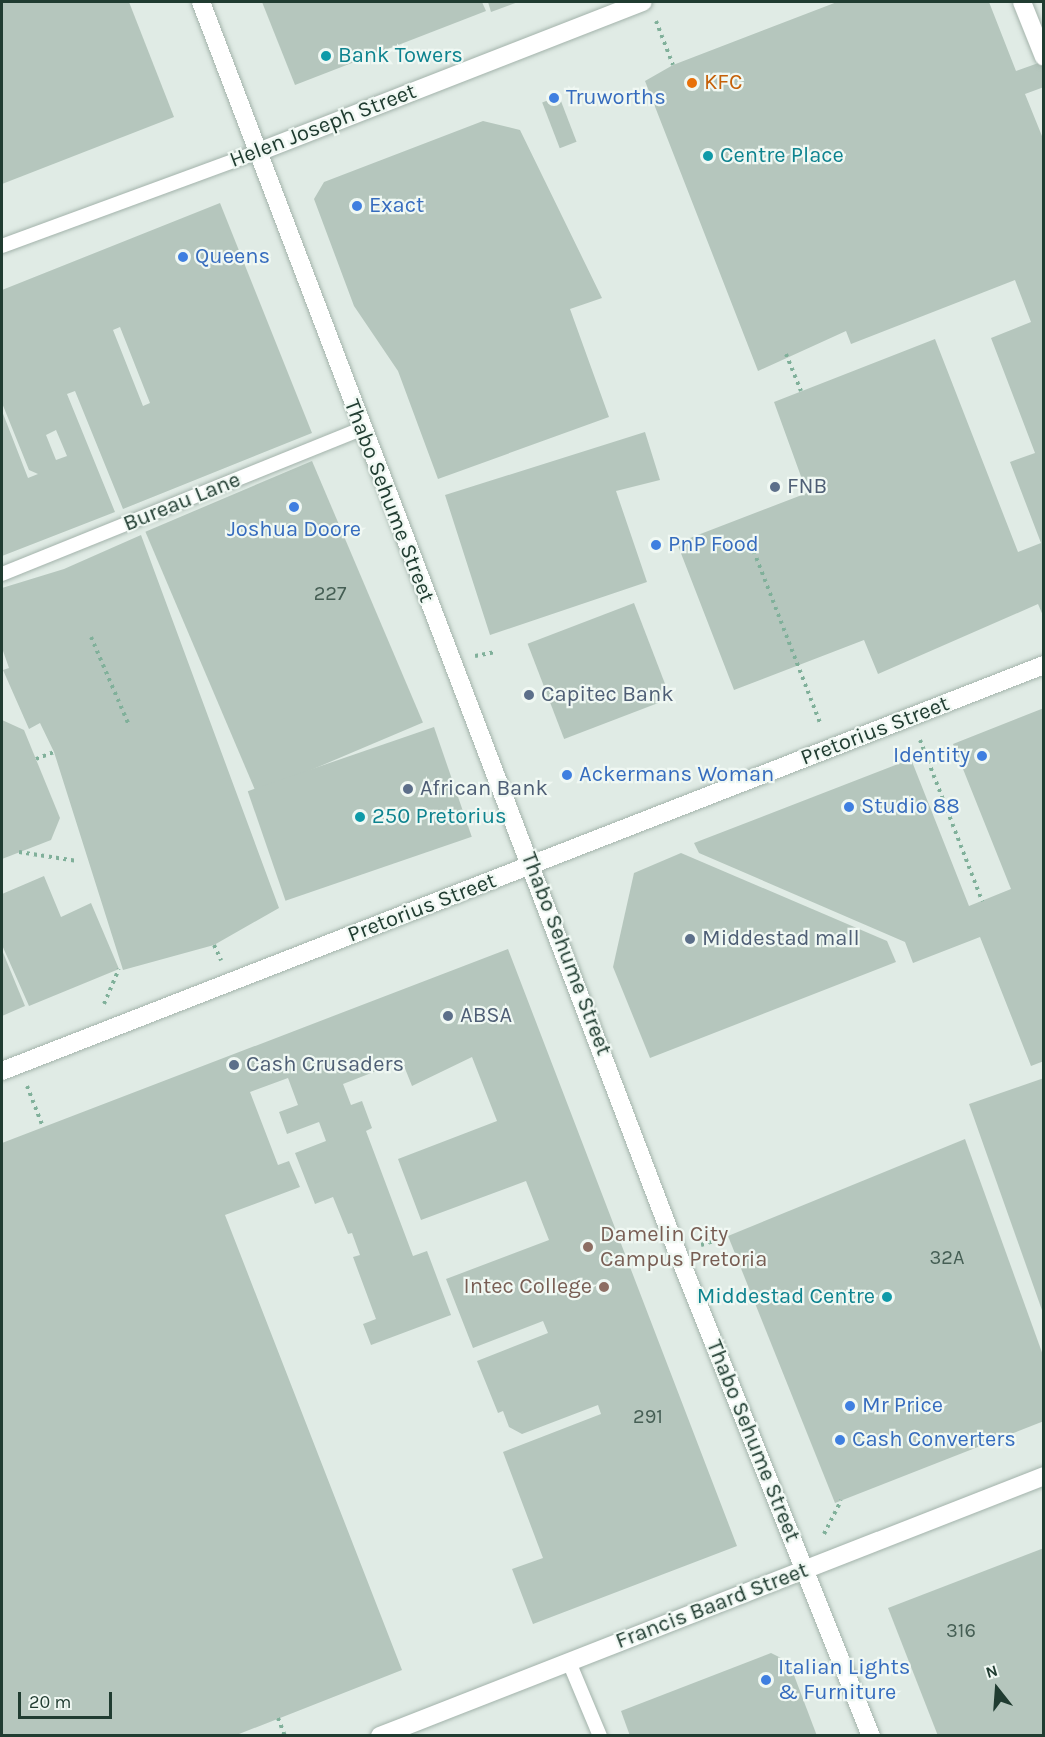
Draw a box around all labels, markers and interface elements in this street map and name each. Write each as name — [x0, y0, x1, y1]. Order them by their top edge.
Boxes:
place label: Bank Towers — [338, 43, 463, 69]
marker: Bank Towers — [319, 49, 333, 63]
place label: KFC — [704, 70, 742, 96]
marker: KFC — [685, 76, 699, 90]
street label: Helen Joseph Street — [226, 78, 420, 174]
place label: Truworths — [566, 85, 666, 111]
marker: Truworths — [547, 91, 561, 105]
place label: Centre Place — [720, 143, 844, 169]
marker: Centre Place — [701, 149, 715, 163]
place label: Exact — [369, 193, 424, 219]
marker: Exact — [350, 199, 364, 213]
place label: Queens — [195, 244, 270, 270]
marker: Queens — [176, 250, 190, 264]
street label: Thabo Sehume Street — [338, 396, 440, 606]
street label: Bureau Lane — [120, 467, 244, 537]
place label: FNB — [787, 474, 827, 500]
marker: FNB — [768, 480, 782, 494]
marker: Joshua Doore — [287, 500, 301, 514]
place label: Joshua Doore — [227, 517, 361, 543]
place label: PnP Food — [668, 532, 759, 558]
marker: PnP Food — [649, 538, 663, 552]
house number: 227 — [314, 581, 346, 605]
place label: Capitec Bank — [541, 682, 674, 708]
marker: Capitec Bank — [522, 688, 536, 702]
street label: Pretorius Street — [797, 691, 953, 771]
place label: Identity — [893, 743, 970, 769]
marker: Identity — [975, 749, 989, 763]
place label: Ackermans Woman — [579, 762, 774, 788]
marker: Ackermans Woman — [560, 768, 574, 782]
place label: African Bank — [420, 776, 548, 802]
marker: African Bank — [401, 782, 415, 796]
place label: Studio 88 — [861, 794, 960, 820]
marker: Studio 88 — [842, 800, 856, 814]
place label: 250 Pretorius — [372, 804, 507, 830]
marker: 250 Pretorius — [353, 810, 367, 824]
street label: Thabo Sehume Street — [515, 849, 617, 1059]
street label: Pretorius Street — [344, 868, 500, 948]
place label: Middestad mall — [702, 926, 860, 952]
marker: Middestad mall — [683, 932, 697, 946]
place label: ABSA — [460, 1003, 512, 1029]
marker: ABSA — [441, 1009, 455, 1023]
place label: Cash Crusaders — [246, 1052, 404, 1078]
marker: Cash Crusaders — [227, 1058, 241, 1072]
place label: Damelin City Campus Pretoria — [600, 1221, 767, 1272]
marker: Damelin City Campus Pretoria — [581, 1240, 595, 1254]
house number: 32A — [930, 1245, 964, 1269]
place label: Intec College — [464, 1274, 592, 1300]
marker: Intec College — [597, 1280, 611, 1294]
place label: Middestad Centre — [697, 1284, 875, 1310]
marker: Middestad Centre — [880, 1290, 894, 1304]
street label: Thabo Sehume Street — [700, 1336, 806, 1546]
place label: Mr Price — [862, 1393, 943, 1419]
marker: Mr Price — [843, 1399, 857, 1413]
house number: 291 — [633, 1404, 663, 1428]
place label: Cash Converters — [852, 1427, 1016, 1453]
marker: Cash Converters — [833, 1433, 847, 1447]
street label: Francis Baard Street — [612, 1557, 812, 1655]
house number: 316 — [946, 1618, 976, 1642]
place label: Italian Lights & Furniture — [778, 1654, 910, 1706]
north arrow — [967, 1659, 1027, 1719]
text: N — [983, 1661, 1000, 1682]
marker: Italian Lights & Furniture — [759, 1673, 773, 1687]
scale bar — [21, 1680, 116, 1718]
text: 20 m — [29, 1691, 71, 1713]

